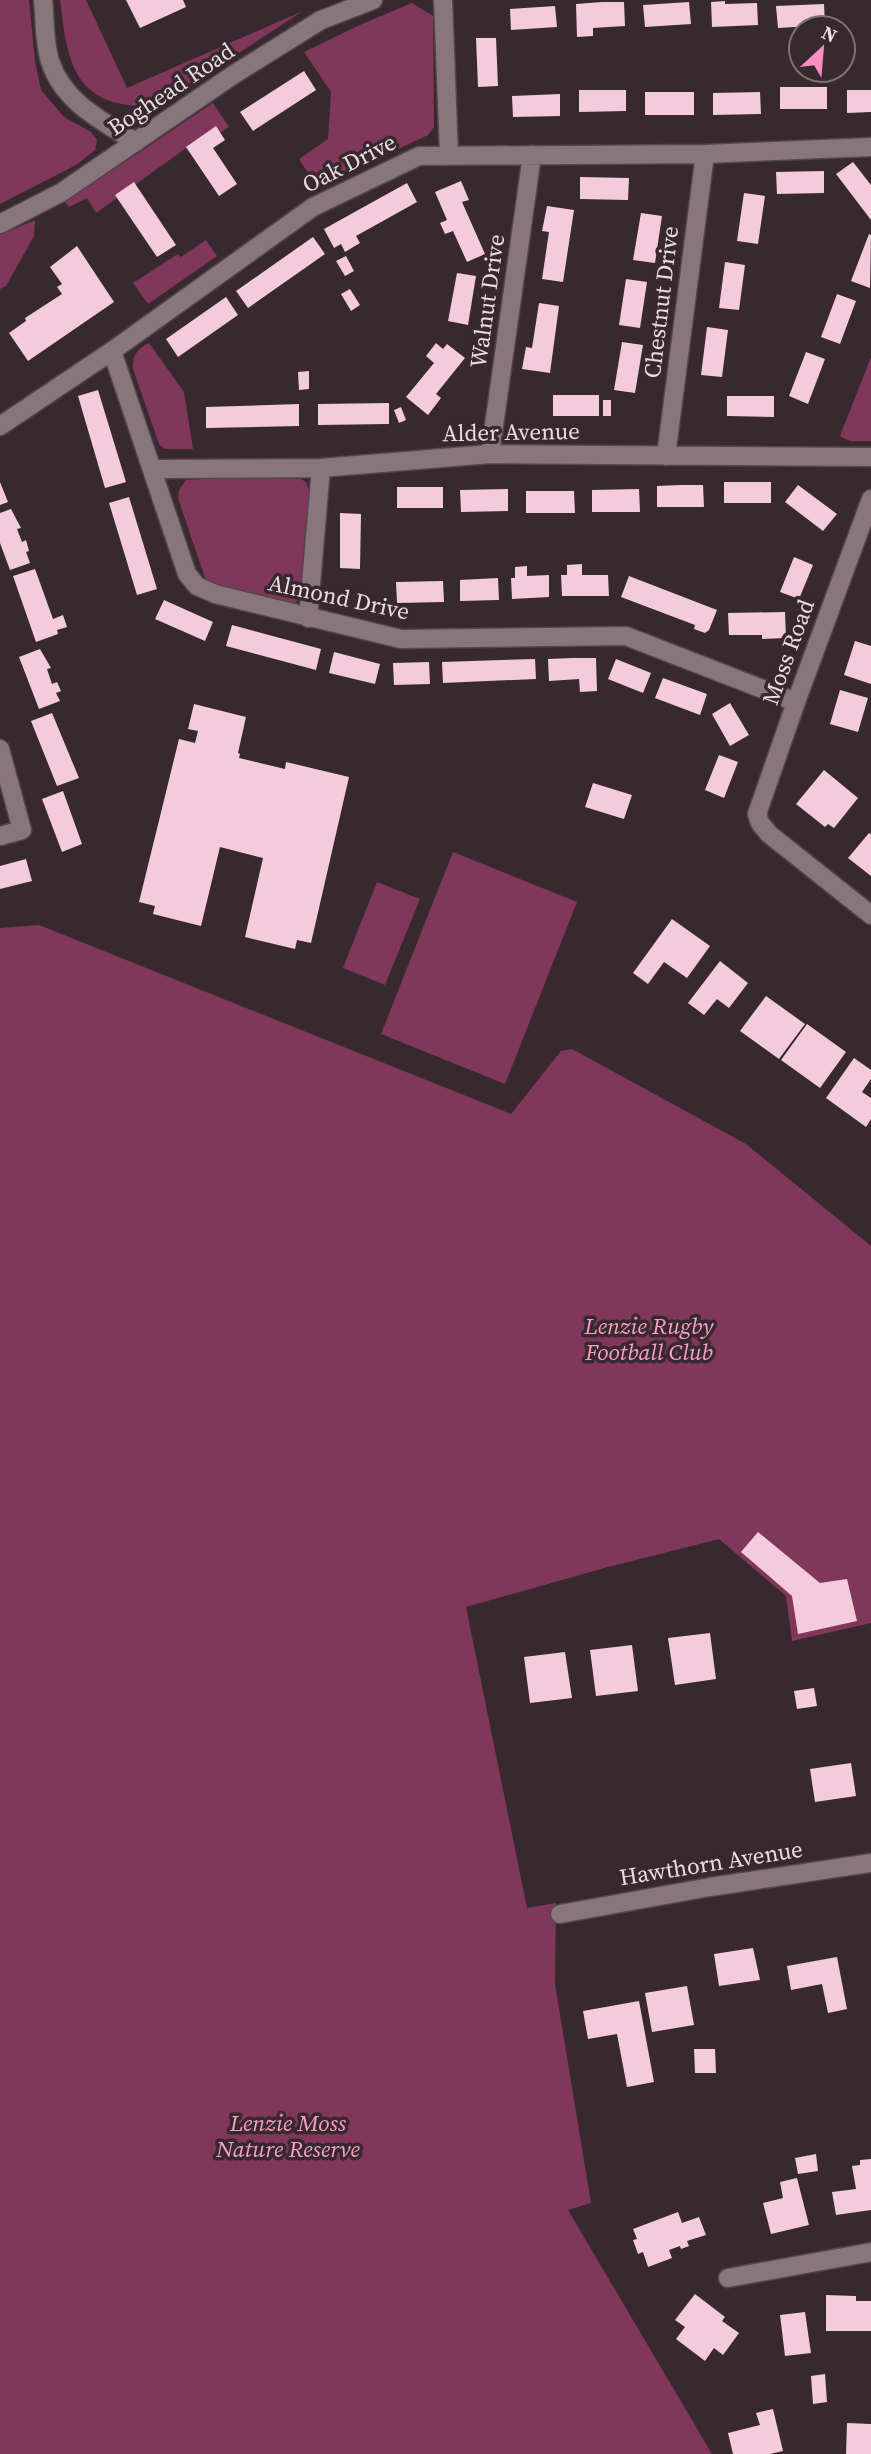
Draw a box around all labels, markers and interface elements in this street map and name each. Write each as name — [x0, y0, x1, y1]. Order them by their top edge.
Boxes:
north arrow — [787, 14, 857, 84]
text: N — [818, 19, 842, 49]
street label: Boghead Road — [101, 35, 241, 143]
street label: Oak Drive — [297, 126, 401, 200]
street label: Chestnut Drive — [636, 224, 686, 380]
street label: Walnut Drive — [462, 232, 512, 370]
street label: Alder Avenue — [442, 415, 580, 449]
street label: Almond Drive — [266, 566, 412, 628]
street label: Moss Road — [754, 595, 822, 709]
park label: Lenzie Rugby Football Club — [584, 1310, 714, 1368]
street label: Hawthorn Avenue — [617, 1833, 805, 1893]
park label: Lenzie Moss Nature Reserve — [215, 2107, 360, 2165]

